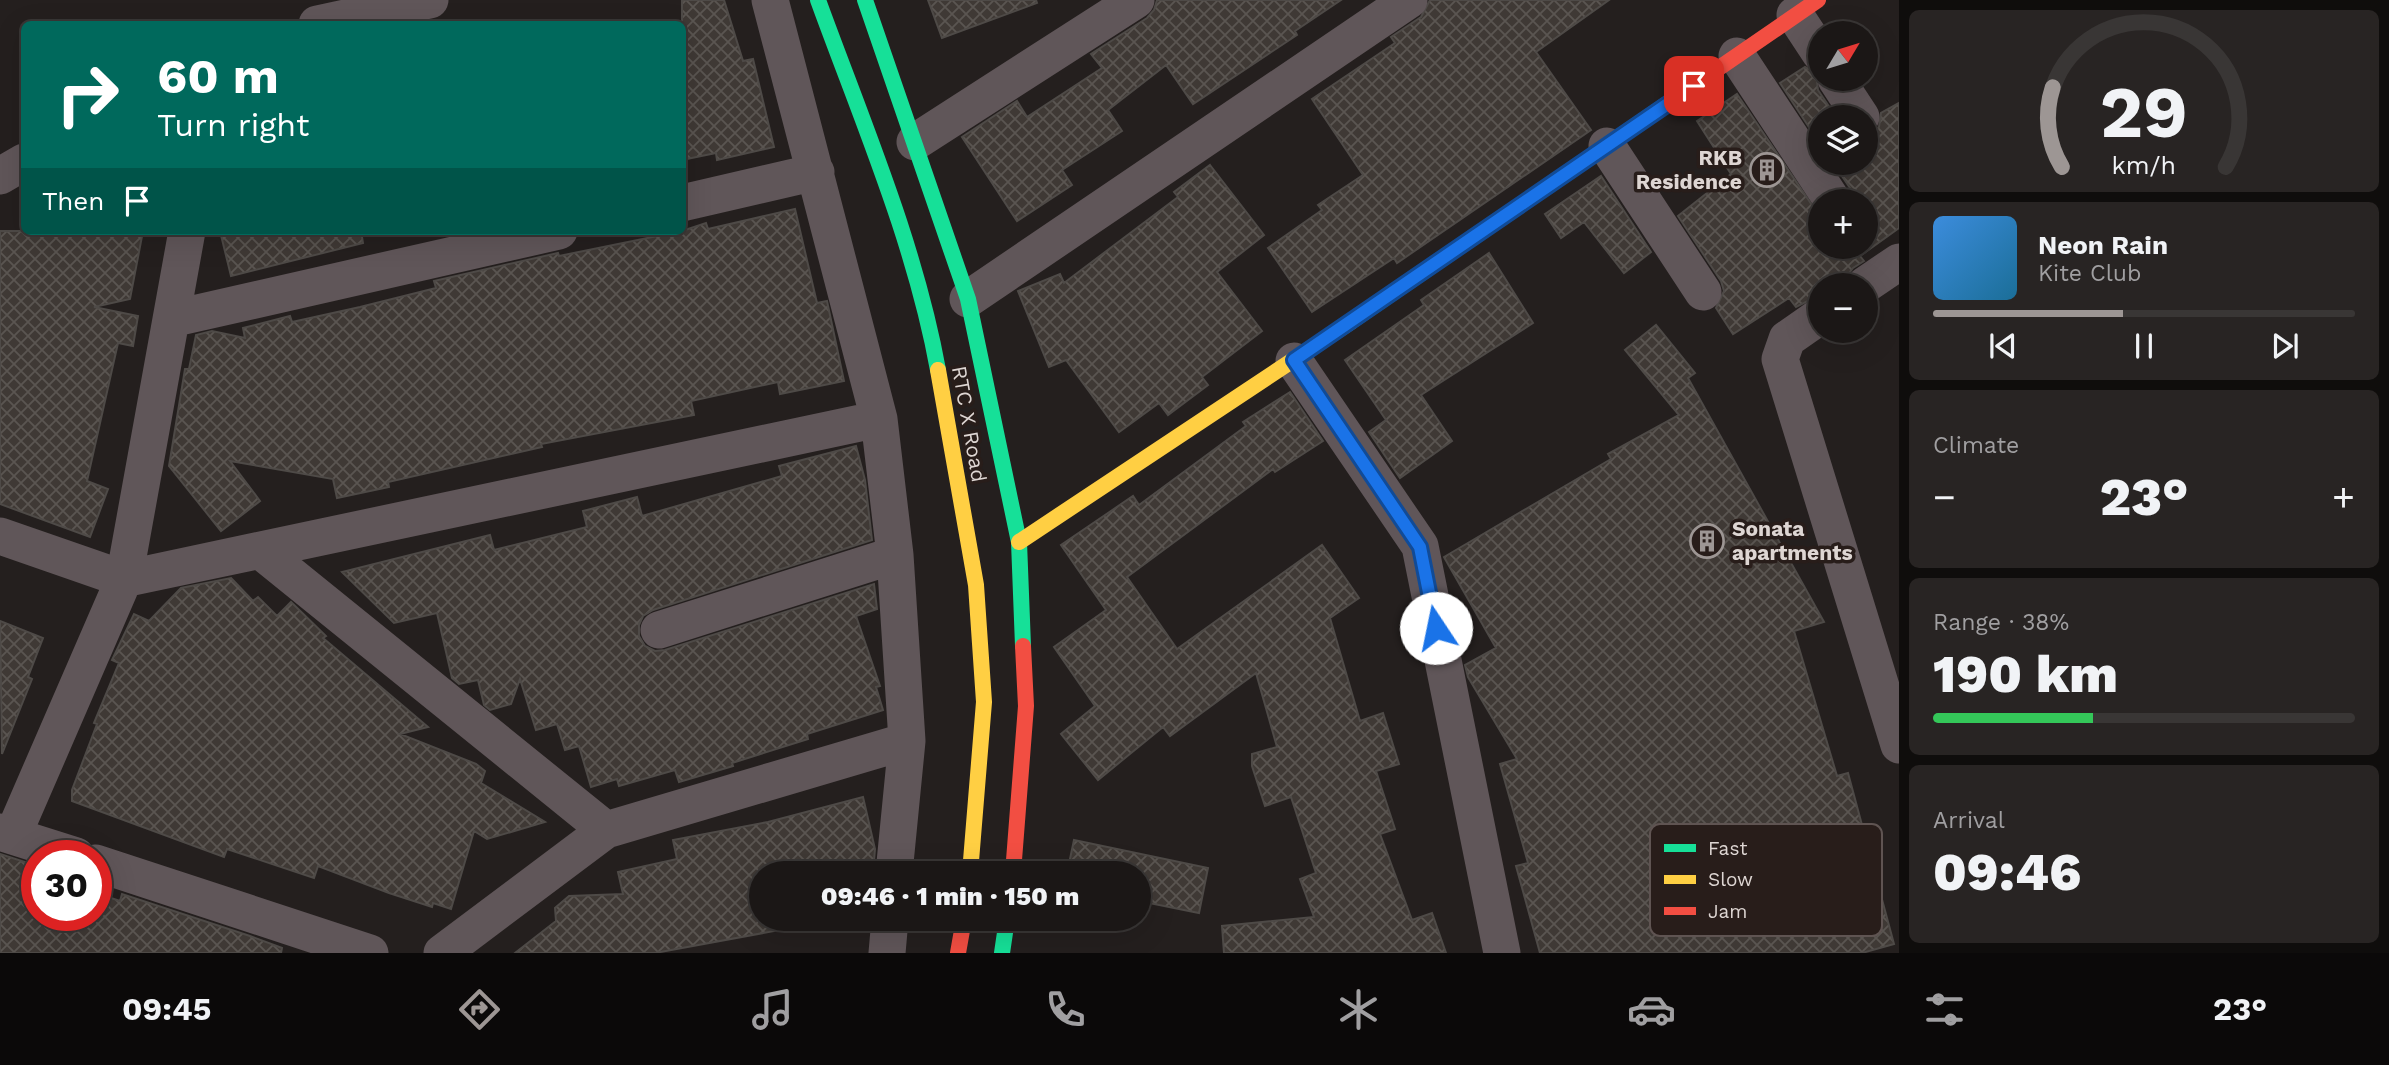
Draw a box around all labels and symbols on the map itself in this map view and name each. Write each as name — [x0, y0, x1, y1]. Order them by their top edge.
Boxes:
north arrow — [1808, 21, 1878, 91]
pin — [1664, 56, 1724, 116]
place label: RKB Residence — [1636, 145, 1742, 194]
building icon: RKB Residence — [1748, 151, 1786, 189]
street label: RTC X Road — [947, 364, 992, 484]
place label: Sonata apartments — [1732, 516, 1853, 565]
building icon: Sonata apartments — [1688, 522, 1726, 560]
position arrow — [1399, 591, 1473, 665]
legend — [1650, 824, 1882, 936]
text: Fast — [1708, 837, 1747, 860]
speed limit sign: 30 — [21, 840, 112, 931]
text: Slow — [1708, 868, 1753, 891]
text: Jam — [1708, 900, 1747, 923]

